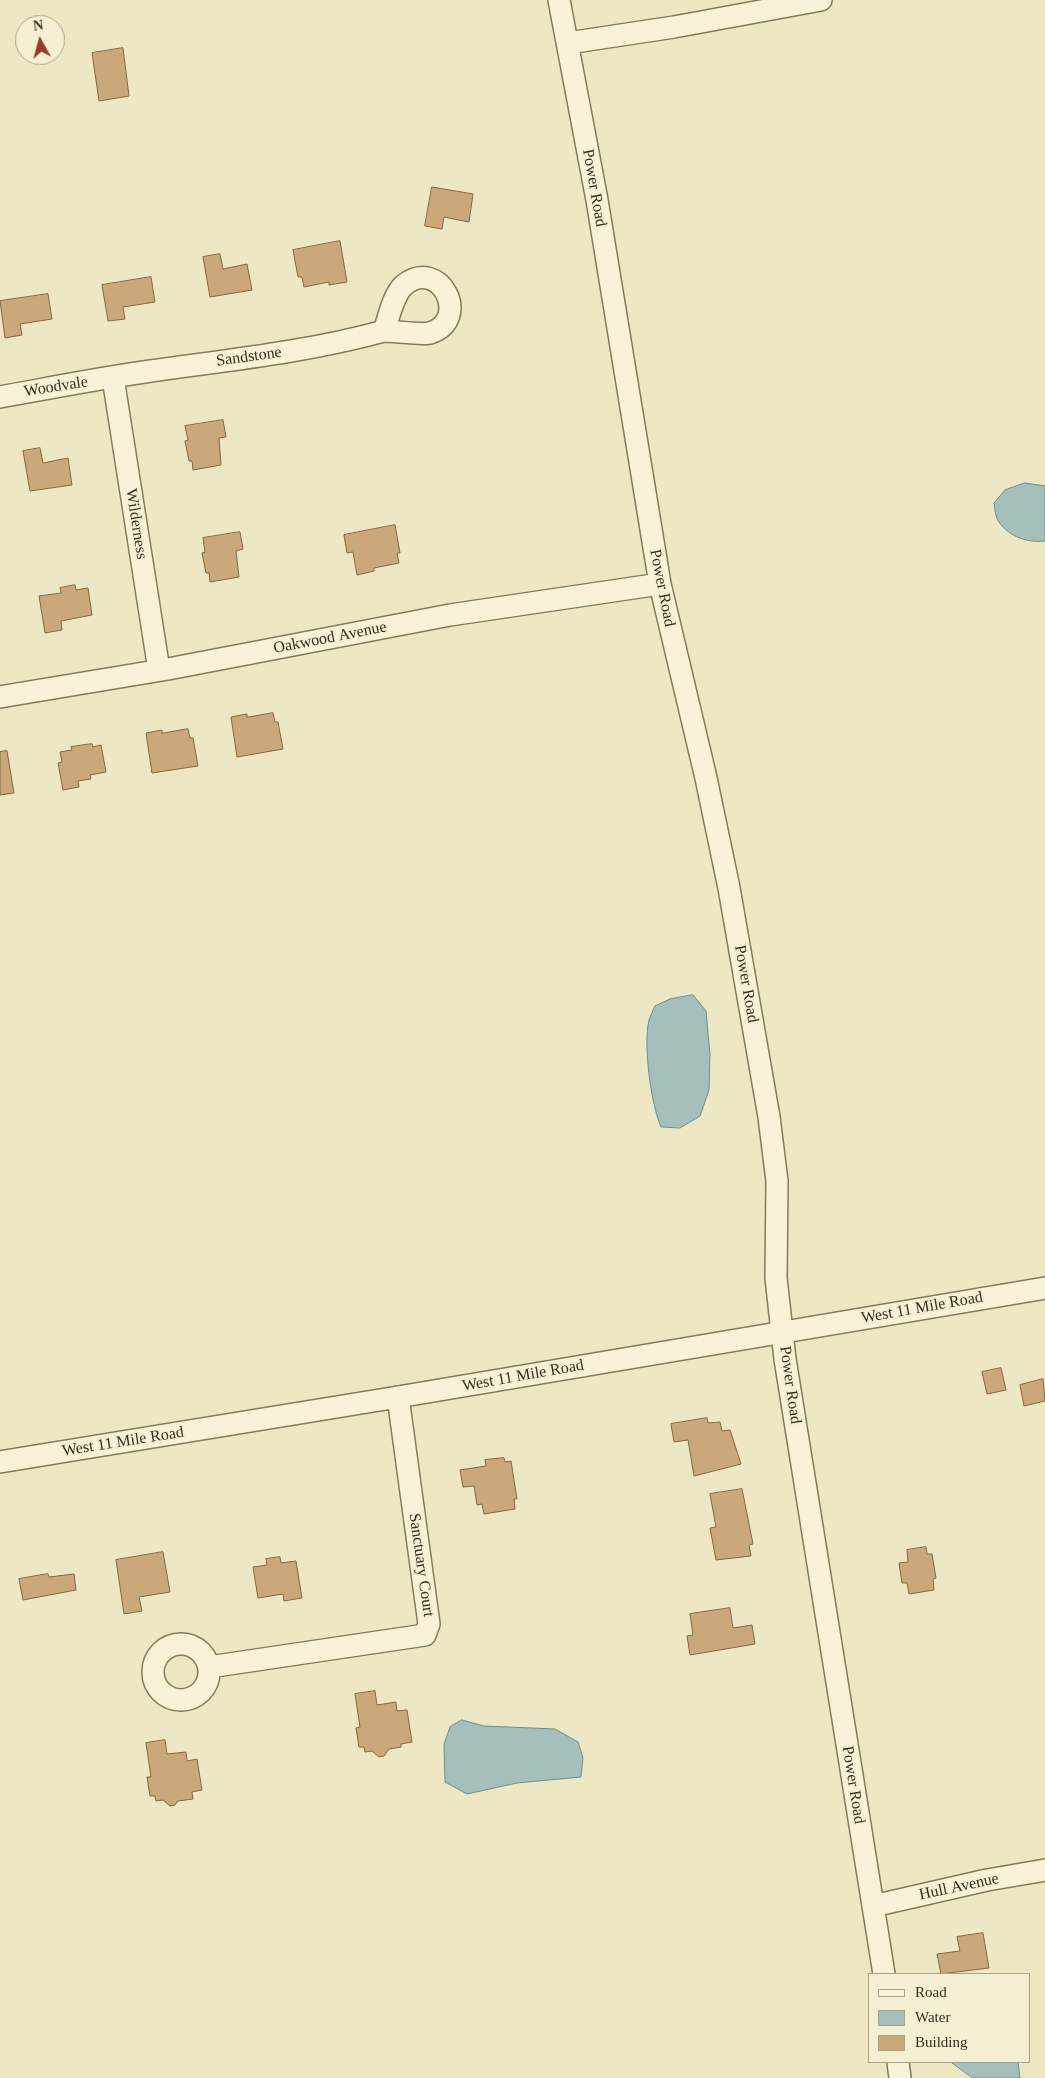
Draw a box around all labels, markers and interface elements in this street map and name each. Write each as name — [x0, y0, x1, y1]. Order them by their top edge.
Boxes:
north arrow — [15, 15, 65, 65]
text: N — [32, 18, 44, 34]
street label: Power Road — [578, 148, 610, 228]
street label: Sandstone — [215, 343, 283, 371]
street label: Woodvale — [23, 372, 89, 402]
street label: Wilderness — [121, 487, 151, 561]
street label: Power Road — [645, 548, 679, 628]
street label: Oakwood Avenue — [272, 618, 388, 658]
street label: Power Road — [730, 944, 762, 1024]
street label: West 11 Mile Road — [860, 1288, 984, 1328]
street label: Power Road — [775, 1345, 805, 1425]
street label: West 11 Mile Road — [461, 1356, 585, 1396]
street label: West 11 Mile Road — [61, 1423, 185, 1461]
street label: Sanctuary Court — [404, 1512, 438, 1618]
street label: Power Road — [837, 1745, 869, 1825]
street label: Hull Avenue — [917, 1869, 1001, 1905]
legend — [868, 1973, 1030, 2063]
text: Road — [915, 1984, 947, 2000]
text: Water — [915, 2009, 950, 2025]
text: Building — [915, 2034, 968, 2050]

